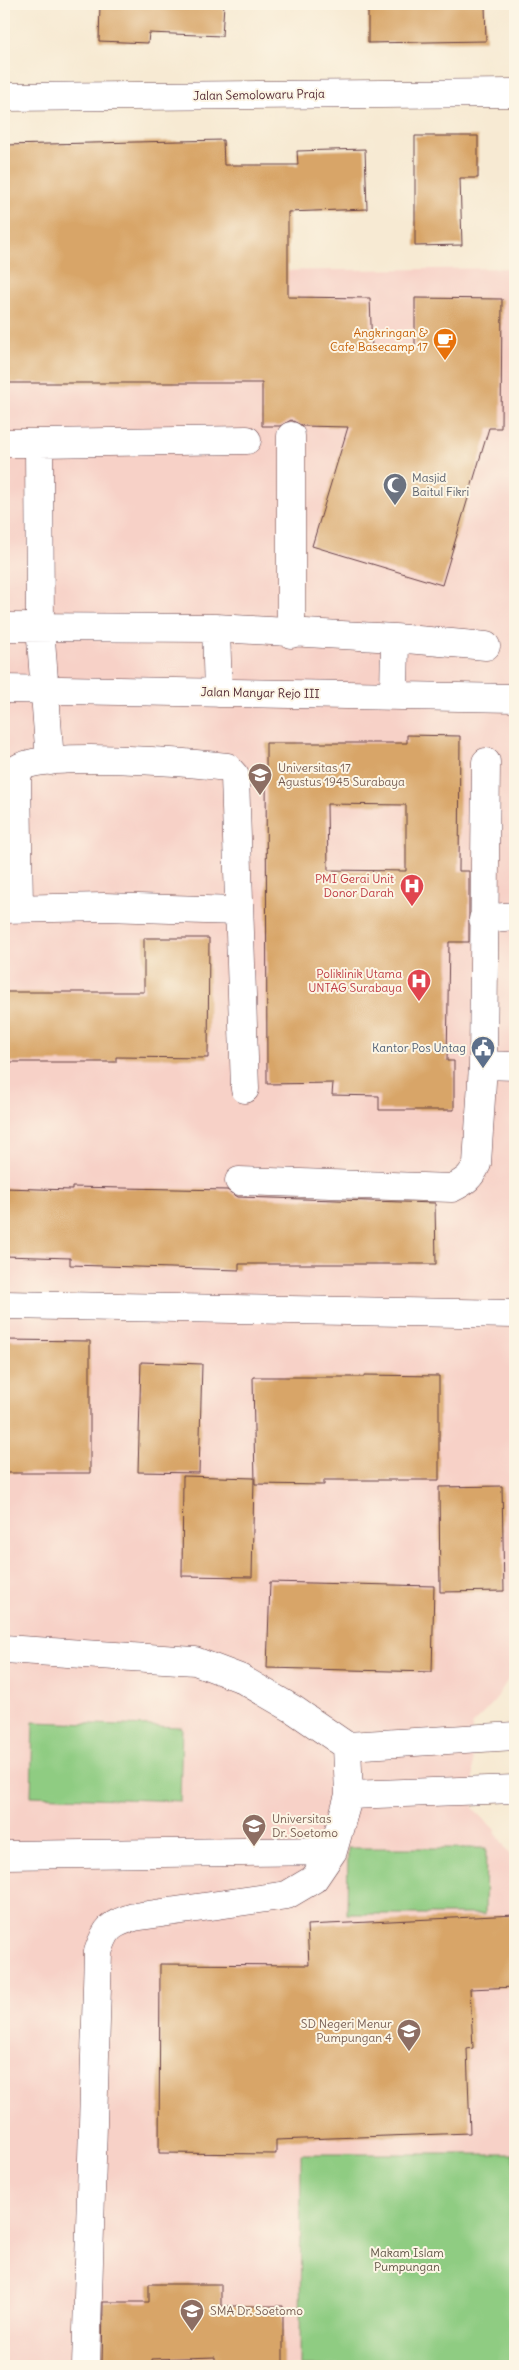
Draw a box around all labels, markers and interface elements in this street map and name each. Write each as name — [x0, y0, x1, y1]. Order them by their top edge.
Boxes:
street label: Jalan Semolowaru Praja — [193, 86, 325, 103]
place label: Angkringan & Cafe Basecamp 17 — [330, 325, 428, 354]
cafe icon: Angkringan & Cafe Basecamp 17 — [432, 327, 458, 361]
place label: Masjid Baitul Fikri — [412, 470, 469, 499]
mosque icon: Masjid Baitul Fikri — [382, 472, 408, 506]
street label: Jalan Manyar Rejo III — [200, 684, 320, 701]
place label: Universitas 17 Agustus 1945 Surabaya — [278, 760, 405, 789]
school or university icon: Universitas 17 Agustus 1945 Surabaya — [247, 762, 273, 796]
place label: PMI Gerai Unit Donor Darah — [315, 871, 394, 900]
hospital icon: PMI Gerai Unit Donor Darah — [399, 873, 425, 907]
place label: Poliklinik Utama UNTAG Surabaya — [308, 966, 402, 995]
hospital icon: Poliklinik Utama UNTAG Surabaya — [406, 968, 432, 1002]
public building icon: Kantor Pos Untag — [470, 1035, 496, 1069]
place label: Kantor Pos Untag — [372, 1040, 466, 1055]
place label: Universitas Dr. Soetomo — [272, 1811, 338, 1840]
school or university icon: Universitas Dr. Soetomo — [241, 1813, 267, 1847]
place label: SD Negeri Menur Pumpungan 4 — [301, 2016, 392, 2045]
school or university icon: SD Negeri Menur Pumpungan 4 — [396, 2018, 422, 2052]
park label: Makam Islam Pumpungan — [370, 2245, 444, 2274]
school or university icon: SMA Dr. Soetomo — [179, 2298, 205, 2332]
place label: SMA Dr. Soetomo — [210, 2303, 303, 2318]

